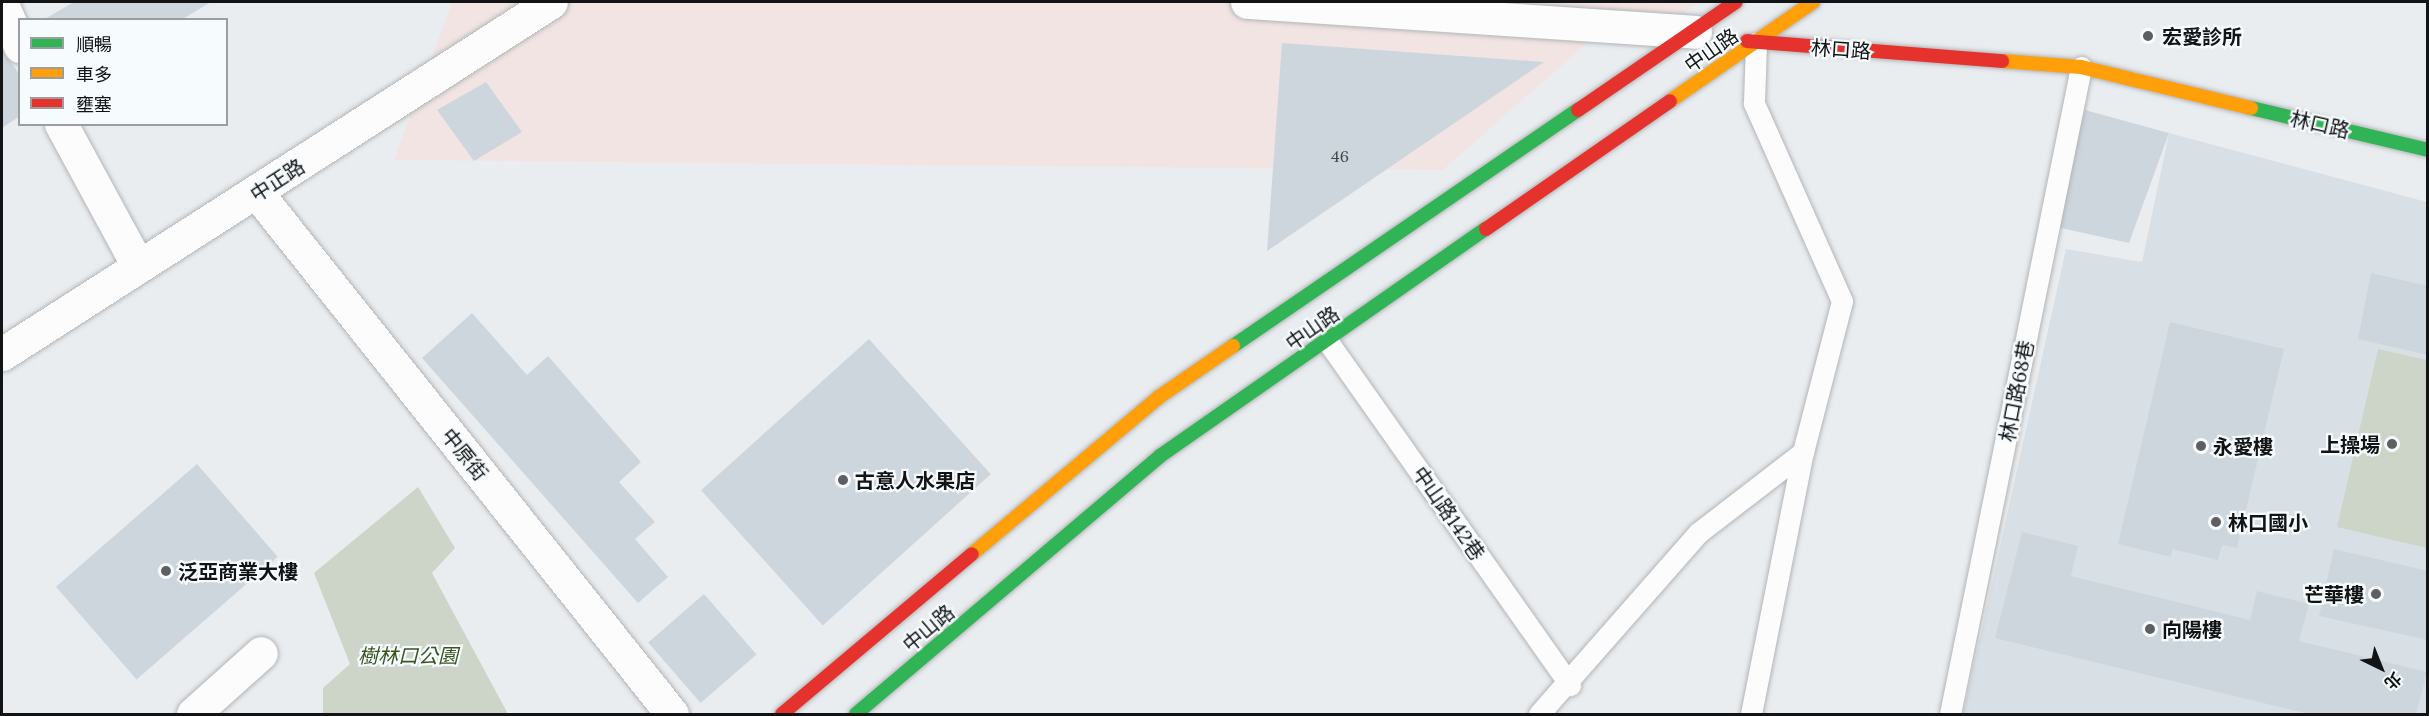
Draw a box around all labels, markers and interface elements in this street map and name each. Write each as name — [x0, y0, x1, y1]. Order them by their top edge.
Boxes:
legend — [18, 18, 228, 126]
street label: 中山路 — [1680, 23, 1742, 77]
place label: 宏愛診所 — [2162, 24, 2242, 48]
marker: 宏愛診所 — [2139, 27, 2157, 45]
text: 順暢 — [76, 33, 112, 56]
street label: 林口路 — [1810, 35, 1872, 63]
text: 車多 — [76, 63, 112, 86]
text: 壅塞 — [76, 93, 112, 116]
street label: 林口路 — [2288, 106, 2352, 142]
house number: 46 — [1331, 146, 1349, 166]
street label: 中正路 — [245, 154, 309, 206]
street label: 中山路 — [1281, 301, 1343, 355]
street label: 林口路68巷 — [1994, 338, 2038, 444]
street label: 中原街 — [437, 423, 493, 485]
place label: 上操場 — [2320, 432, 2380, 456]
place label: 永愛樓 — [2213, 434, 2273, 458]
marker: 上操場 — [2385, 437, 2399, 451]
marker: 永愛樓 — [2194, 439, 2208, 453]
street label: 中山路142巷 — [1408, 462, 1490, 564]
place label: 古意人水果店 — [855, 468, 975, 492]
marker: 古意人水果店 — [836, 473, 850, 487]
place label: 林口國小 — [2228, 510, 2308, 534]
marker: 林口國小 — [2209, 515, 2223, 529]
place label: 泛亞商業大樓 — [178, 559, 298, 583]
marker: 泛亞商業大樓 — [159, 564, 173, 578]
place label: 芒華樓 — [2304, 582, 2364, 606]
marker: 芒華樓 — [2369, 587, 2383, 601]
street label: 中山路 — [897, 600, 959, 656]
place label: 向陽樓 — [2162, 617, 2222, 641]
marker: 向陽樓 — [2143, 622, 2157, 636]
north arrow — [2351, 638, 2411, 698]
park label: 樹林口公園 — [358, 643, 458, 667]
text: 北 — [2381, 668, 2406, 694]

